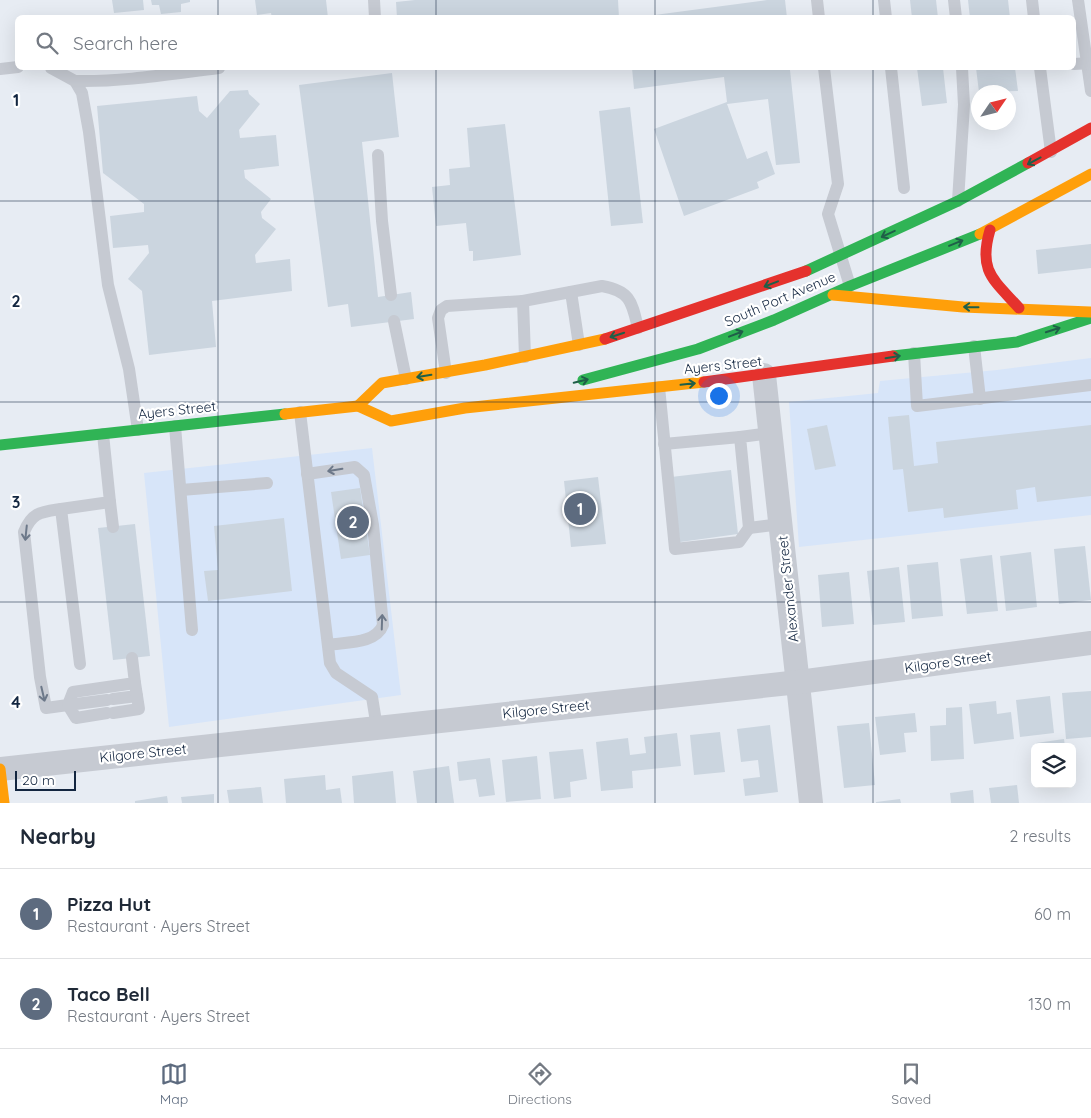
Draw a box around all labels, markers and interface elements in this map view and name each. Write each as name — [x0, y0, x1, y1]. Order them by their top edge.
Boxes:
search box — [15, 15, 1076, 70]
icon: search — [33, 29, 61, 57]
text: Search here — [73, 31, 178, 55]
north arrow — [971, 85, 1016, 130]
text: 1 — [13, 90, 19, 110]
one-way arrow — [1026, 156, 1041, 166]
one-way arrow — [881, 229, 896, 239]
one-way arrow — [948, 238, 963, 247]
street label: South Port Avenue — [722, 267, 839, 331]
one-way arrow — [764, 280, 779, 290]
text: 2 — [11, 291, 21, 311]
one-way arrow — [963, 302, 979, 312]
one-way arrow — [1045, 325, 1060, 334]
one-way arrow — [728, 329, 743, 338]
one-way arrow — [609, 331, 625, 341]
one-way arrow — [885, 351, 901, 361]
street label: Ayers Street — [683, 352, 763, 378]
one-way arrow — [416, 372, 432, 382]
one-way arrow — [572, 376, 588, 385]
one-way arrow — [679, 379, 695, 388]
your location — [706, 383, 732, 409]
street label: Ayers Street — [137, 397, 217, 423]
one-way arrow — [328, 466, 344, 476]
pin: 1 — [564, 490, 596, 528]
text: 3 — [12, 492, 20, 512]
pin: 2 — [337, 503, 369, 541]
one-way arrow — [21, 525, 31, 541]
street label: Alexander Street — [773, 535, 803, 643]
one-way arrow — [377, 614, 386, 630]
street label: Kilgore Street — [903, 647, 993, 677]
one-way arrow — [39, 686, 49, 702]
text: 4 — [11, 692, 21, 712]
street label: Kilgore Street — [502, 695, 591, 723]
street label: Kilgore Street — [99, 739, 188, 767]
map controls — [1031, 743, 1076, 788]
button: layers — [1031, 743, 1076, 788]
scale bar — [15, 768, 76, 791]
text: 20 m — [22, 771, 55, 789]
text: Nearby — [20, 823, 96, 849]
text: 2 results — [1009, 826, 1071, 846]
text: Pizza Hut — [67, 892, 151, 916]
text: 1 — [33, 904, 39, 924]
text: 60 m — [1034, 904, 1071, 924]
text: Restaurant · Ayers Street — [67, 916, 250, 936]
text: Taco Bell — [67, 982, 150, 1006]
text: 2 — [31, 994, 41, 1014]
text: 130 m — [1028, 994, 1071, 1014]
text: Restaurant · Ayers Street — [67, 1006, 250, 1026]
tab: Map — [160, 1060, 188, 1108]
tab: Directions — [508, 1060, 572, 1108]
tab: Saved — [891, 1060, 931, 1108]

